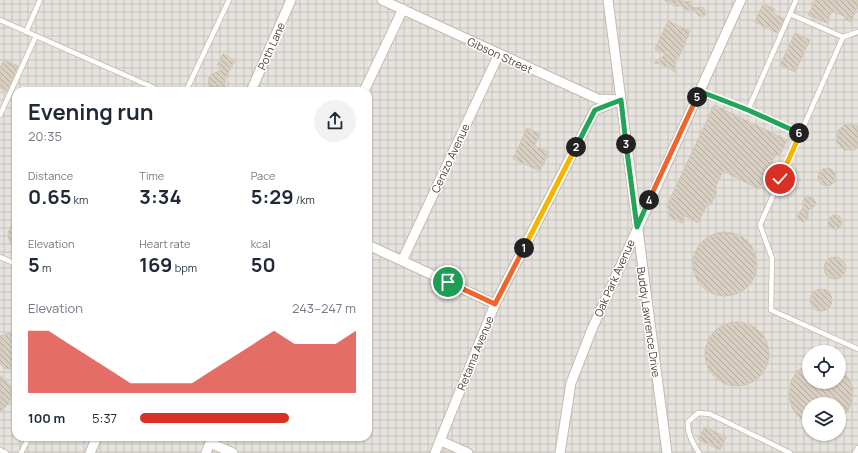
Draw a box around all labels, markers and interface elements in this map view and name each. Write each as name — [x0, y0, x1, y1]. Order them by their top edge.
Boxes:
street label: Poth Lane — [254, 19, 288, 72]
street label: Gibson Street — [465, 33, 535, 77]
pin: 5 — [687, 87, 707, 107]
text: 5 — [694, 89, 700, 104]
text: Evening run — [28, 97, 153, 127]
button: share — [314, 100, 356, 142]
street label: Cenizo Avenue — [427, 120, 473, 195]
pin: 6 — [789, 123, 809, 143]
text: 6 — [796, 125, 802, 140]
text: 20:35 — [28, 127, 62, 145]
pin: 3 — [616, 134, 636, 154]
text: 3 — [623, 136, 629, 151]
pin: 2 — [566, 137, 586, 157]
text: 2 — [573, 139, 579, 154]
pin — [763, 162, 797, 196]
text: Distance — [28, 168, 73, 183]
text: Time — [139, 168, 164, 183]
text: Pace — [251, 168, 276, 183]
icon: check — [769, 168, 791, 190]
text: 0.65 — [28, 183, 71, 210]
text: 3:34 — [139, 183, 182, 210]
text: 5:29 — [251, 183, 294, 210]
pin: 4 — [639, 190, 659, 210]
text: km — [71, 192, 88, 207]
text: /km — [294, 192, 315, 207]
text: 4 — [646, 192, 652, 207]
text: Elevation — [28, 236, 74, 251]
text: Heart rate — [139, 236, 190, 251]
text: kcal — [251, 236, 271, 251]
street label: Oak Park Avenue — [590, 236, 638, 319]
pin: 1 — [514, 238, 534, 258]
text: 1 — [522, 240, 526, 255]
text: 5 — [28, 251, 40, 278]
text: 169 — [139, 251, 172, 278]
text: 50 — [251, 251, 276, 278]
text: m — [40, 260, 51, 275]
text: bpm — [172, 260, 197, 275]
pin — [431, 265, 465, 299]
street label: Buddy Lawrence Drive — [634, 266, 664, 379]
icon: arrive — [437, 271, 459, 293]
text: Elevation — [28, 299, 83, 317]
text: 243–247 m — [292, 299, 356, 317]
street label: Retama Avenue — [453, 313, 497, 393]
map controls — [802, 345, 846, 441]
button: locate — [802, 345, 846, 389]
button: layers — [802, 397, 846, 441]
text: 100 m — [28, 409, 65, 427]
text: 5:37 — [92, 409, 117, 427]

